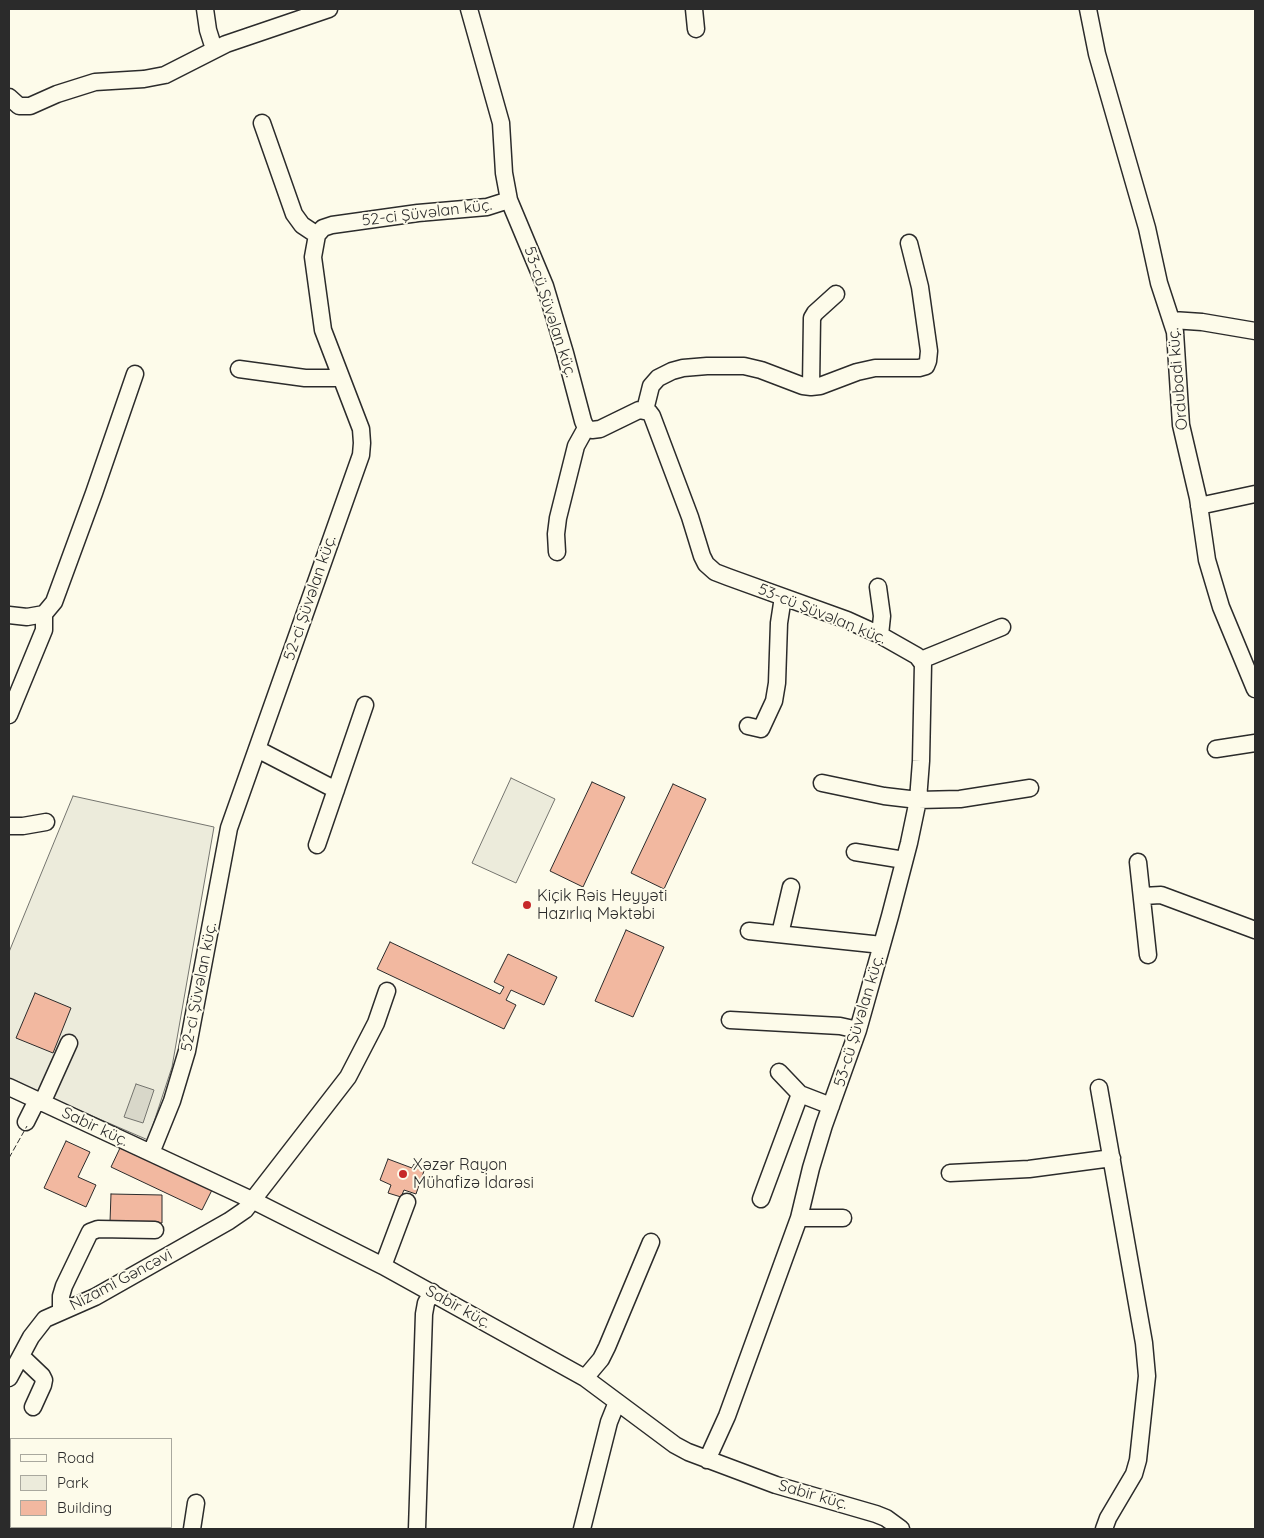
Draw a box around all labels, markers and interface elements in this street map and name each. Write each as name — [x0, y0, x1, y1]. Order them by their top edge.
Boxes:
street label: 52-ci Şüvəlan küç. — [361, 195, 493, 231]
street label: 53-cü Şüvəlan küç. — [520, 244, 580, 380]
street label: Ordubadi küç. — [1164, 327, 1192, 431]
street label: 52-ci Şüvəlan küç. — [280, 533, 340, 663]
street label: 53-cü Şüvəlan küç. — [755, 580, 889, 648]
place label: Kiçik Rəis Heyyəti Hazırlıq Məktəbi — [537, 886, 667, 924]
marker: Kiçik Rəis Heyyəti Hazırlıq Məktəbi — [521, 899, 533, 911]
street label: 52-ci Şüvəlan küç. — [177, 921, 221, 1053]
street label: 53-cü Şüvəlan küç. — [830, 953, 888, 1089]
street label: Sabir küç. — [59, 1103, 131, 1151]
place label: Xəzər Rayon Mühafizə İdarəsi — [413, 1155, 534, 1193]
marker: Xəzər Rayon Mühafizə İdarəsi — [397, 1168, 409, 1180]
street label: Nizami Gəncəvi — [66, 1245, 176, 1315]
street label: Sabir küç. — [422, 1281, 494, 1333]
legend — [10, 1438, 172, 1528]
text: Road — [57, 1448, 94, 1467]
text: Park — [57, 1473, 89, 1492]
street label: Sabir küç. — [776, 1476, 850, 1514]
text: Building — [57, 1498, 112, 1517]

